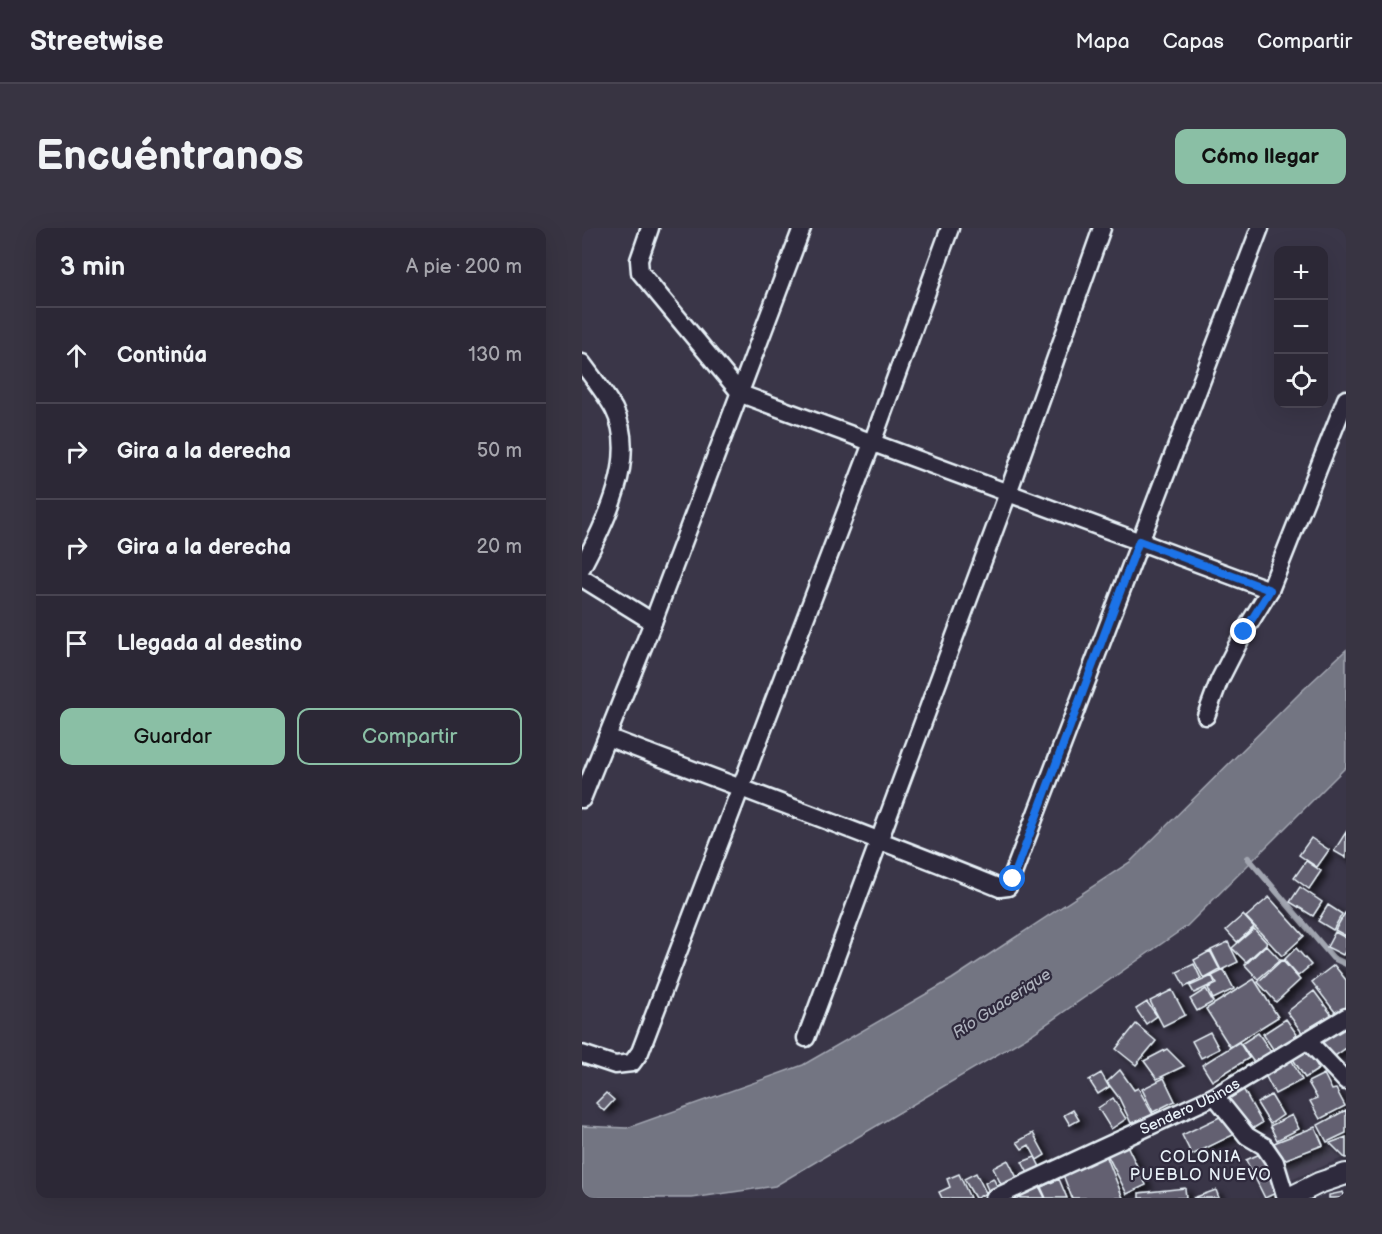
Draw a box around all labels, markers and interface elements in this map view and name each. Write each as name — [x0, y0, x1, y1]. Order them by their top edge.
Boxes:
text: Streetwise — [30, 25, 163, 58]
text: Mapa — [1076, 29, 1130, 54]
text: Capas — [1163, 29, 1224, 54]
text: Compartir — [1257, 29, 1352, 54]
button: Cómo llegar — [1175, 129, 1346, 184]
text: Encuéntranos — [36, 131, 304, 182]
map controls — [1274, 246, 1328, 408]
button: + — [1274, 246, 1328, 300]
text: 3 min — [60, 252, 125, 283]
text: A pie · 200 m — [406, 255, 522, 279]
button: − — [1274, 300, 1328, 354]
icon: ahead — [60, 339, 93, 372]
text: Continúa — [117, 342, 207, 369]
text: 130 m — [468, 343, 522, 367]
button: locate — [1274, 354, 1328, 408]
icon: right — [60, 435, 93, 468]
text: Gira a la derecha — [117, 438, 291, 465]
text: 50 m — [477, 439, 522, 463]
icon: right — [60, 531, 93, 564]
text: Gira a la derecha — [117, 534, 291, 561]
text: 20 m — [477, 535, 522, 559]
route end — [1230, 618, 1256, 644]
icon: arrive — [60, 627, 93, 660]
text: Llegada al destino — [117, 630, 302, 657]
button: Guardar — [60, 708, 285, 765]
button: Compartir — [297, 708, 522, 765]
route start — [999, 865, 1025, 891]
water label: Río Guacerique — [949, 965, 1055, 1043]
street label: Sendero Ubinas — [1137, 1074, 1244, 1139]
district label: COLONIA PUEBLO NUEVO — [1130, 1148, 1272, 1185]

